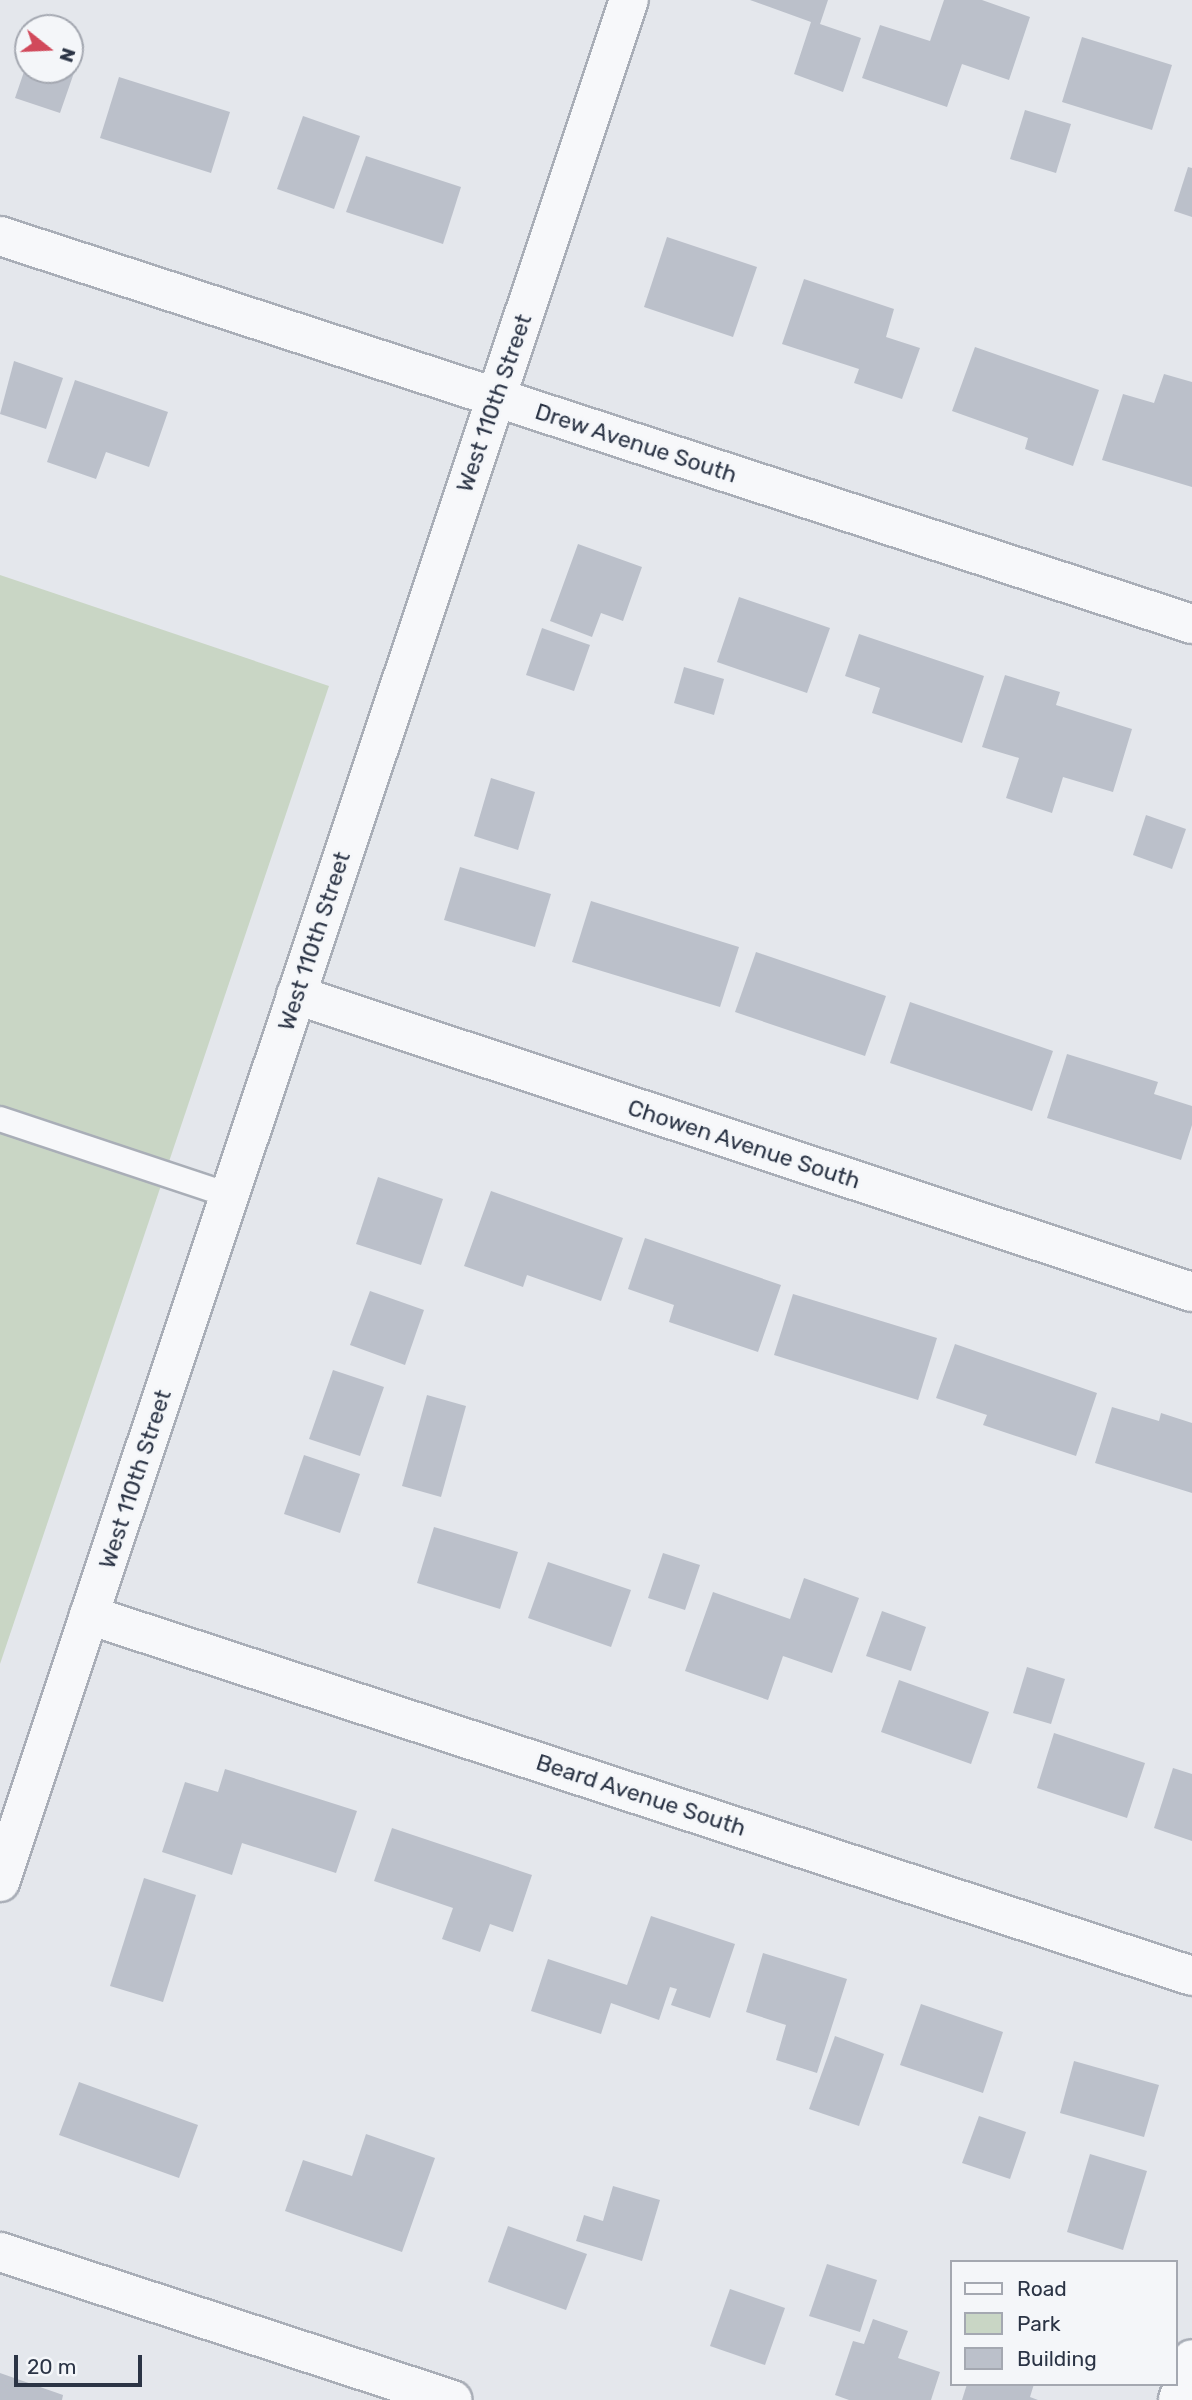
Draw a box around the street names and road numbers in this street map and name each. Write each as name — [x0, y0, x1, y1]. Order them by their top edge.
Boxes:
street label: West 110th Street — [451, 310, 537, 496]
street label: Drew Avenue South — [531, 397, 741, 489]
street label: West 110th Street — [272, 848, 356, 1034]
street label: Chowen Avenue South — [624, 1093, 864, 1195]
street label: West 110th Street — [93, 1386, 177, 1572]
street label: Beard Avenue South — [532, 1748, 750, 1842]

